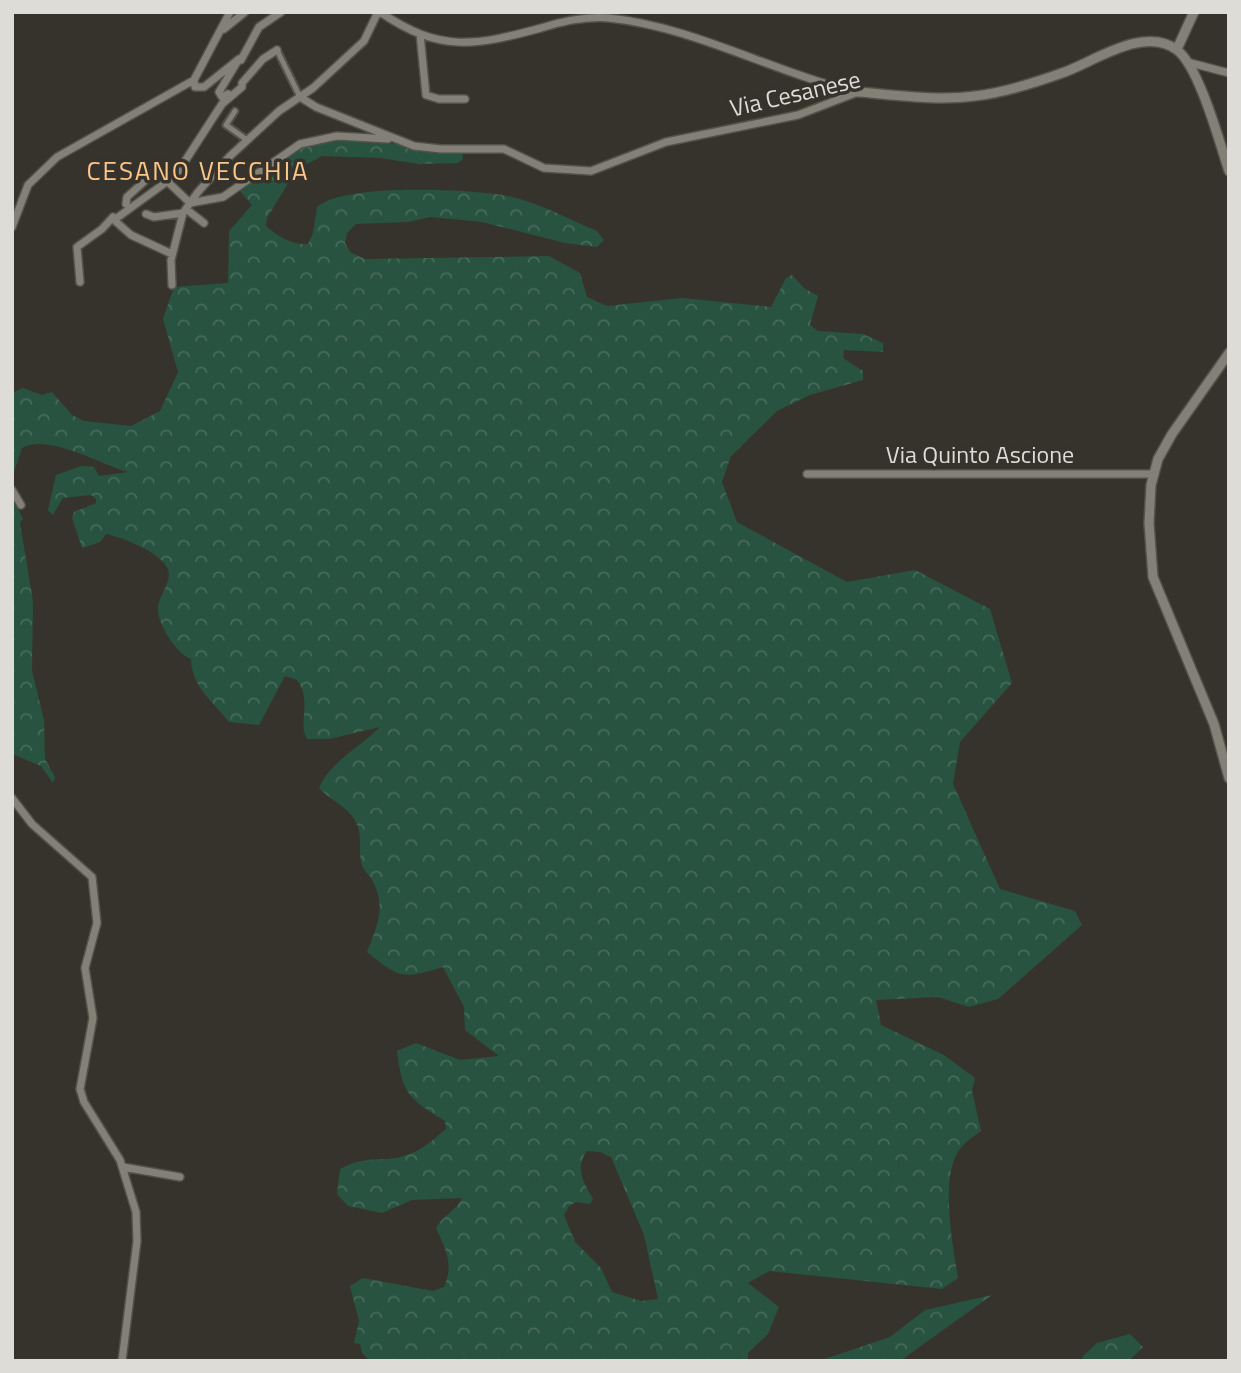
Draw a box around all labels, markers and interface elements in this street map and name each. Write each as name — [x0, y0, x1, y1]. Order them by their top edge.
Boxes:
street label: Via Cesanese — [726, 61, 864, 125]
district label: CESANO VECCHIA — [86, 151, 310, 190]
street label: Via Quinto Ascione — [886, 436, 1074, 472]

